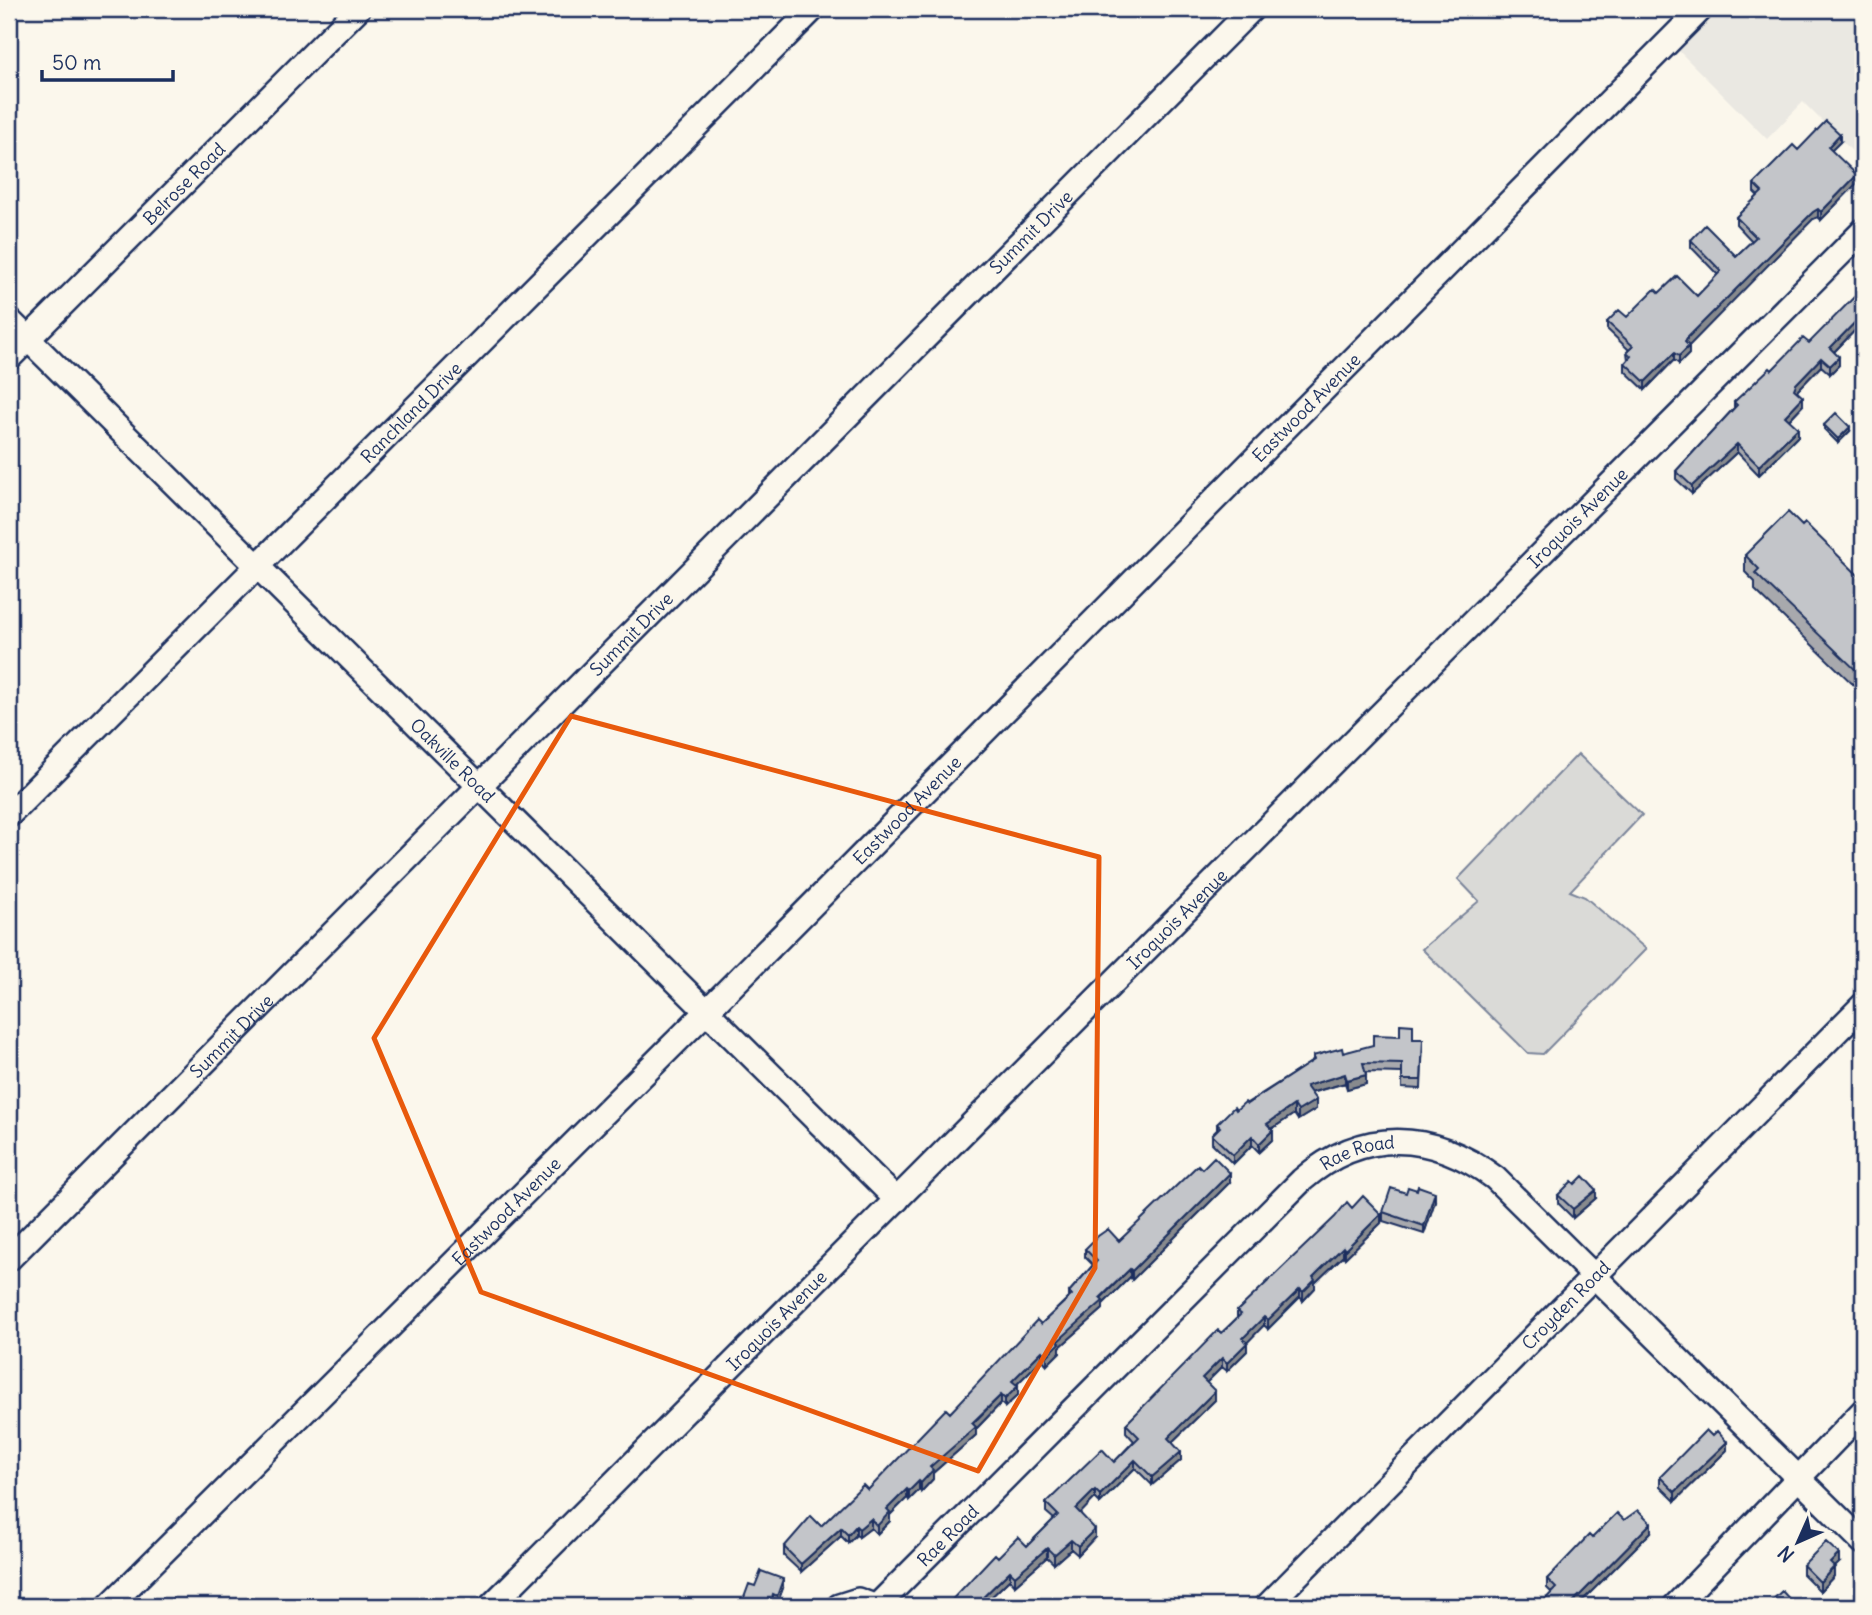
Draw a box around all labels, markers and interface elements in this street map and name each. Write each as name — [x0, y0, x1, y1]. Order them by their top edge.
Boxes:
scale bar — [42, 38, 173, 82]
text: 50 m — [52, 49, 101, 76]
street label: Belrose Road — [138, 137, 230, 229]
street label: Summit Drive — [984, 185, 1077, 278]
street label: Eastwood Avenue — [1247, 348, 1365, 467]
street label: Ranchland Drive — [355, 357, 466, 468]
street label: Iroquois Avenue — [1522, 462, 1632, 572]
street label: Summit Drive — [584, 587, 678, 680]
street label: Oakville Road — [406, 713, 501, 807]
street label: Eastwood Avenue — [848, 750, 966, 869]
street label: Iroquois Avenue — [1122, 864, 1232, 974]
street label: Summit Drive — [184, 989, 278, 1082]
street label: Rae Road — [1315, 1130, 1395, 1175]
street label: Eastwood Avenue — [447, 1152, 565, 1270]
street label: Croyden Road — [1516, 1255, 1615, 1354]
street label: Iroquois Avenue — [721, 1265, 831, 1375]
street label: Rae Road — [912, 1499, 984, 1571]
north arrow — [1764, 1506, 1834, 1576]
text: N — [1773, 1541, 1799, 1567]

